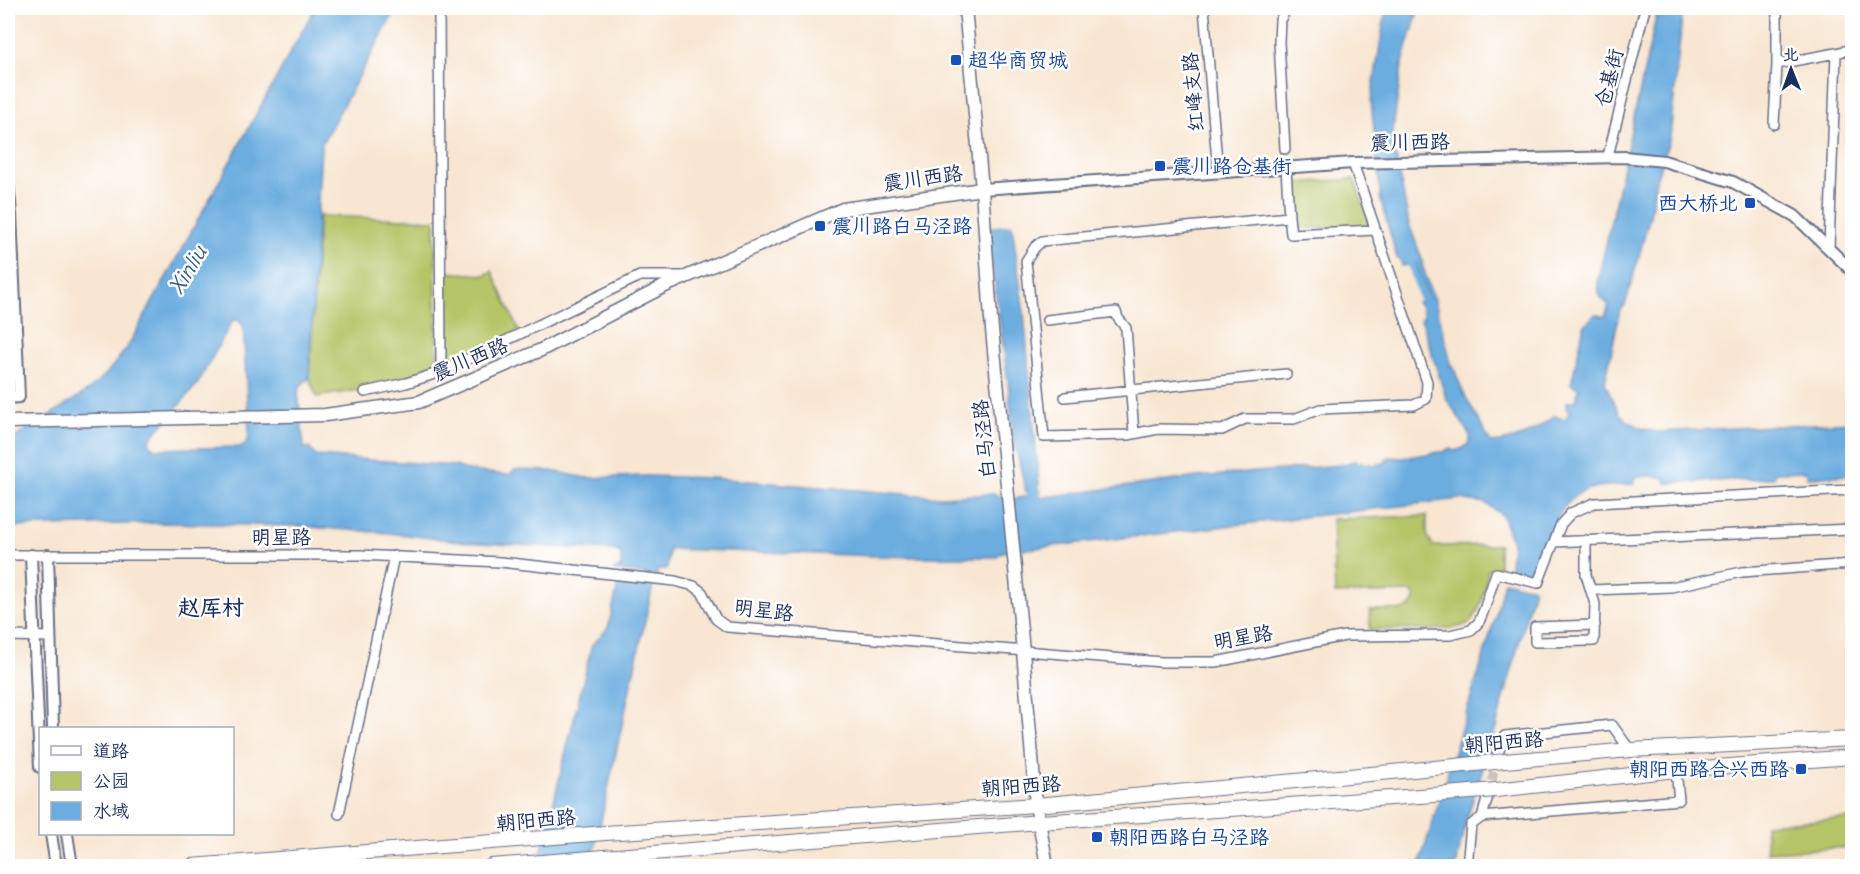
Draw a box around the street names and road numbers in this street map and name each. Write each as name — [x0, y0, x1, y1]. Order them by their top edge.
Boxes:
street label: 仓基街 — [1589, 46, 1628, 110]
street label: 红峰支路 — [1176, 50, 1208, 133]
street label: 震川西路 — [1370, 128, 1451, 155]
street label: 震川西路 — [882, 159, 965, 195]
street label: 震川西路 — [428, 331, 512, 386]
street label: 白马泾路 — [967, 397, 1000, 480]
street label: 明星路 — [251, 524, 312, 549]
street label: 明星路 — [733, 593, 796, 626]
street label: 明星路 — [1211, 619, 1276, 654]
street label: 朝阳西路 — [1463, 725, 1546, 757]
street label: 朝阳西路 — [980, 770, 1063, 801]
street label: 朝阳西路 — [495, 803, 578, 835]

